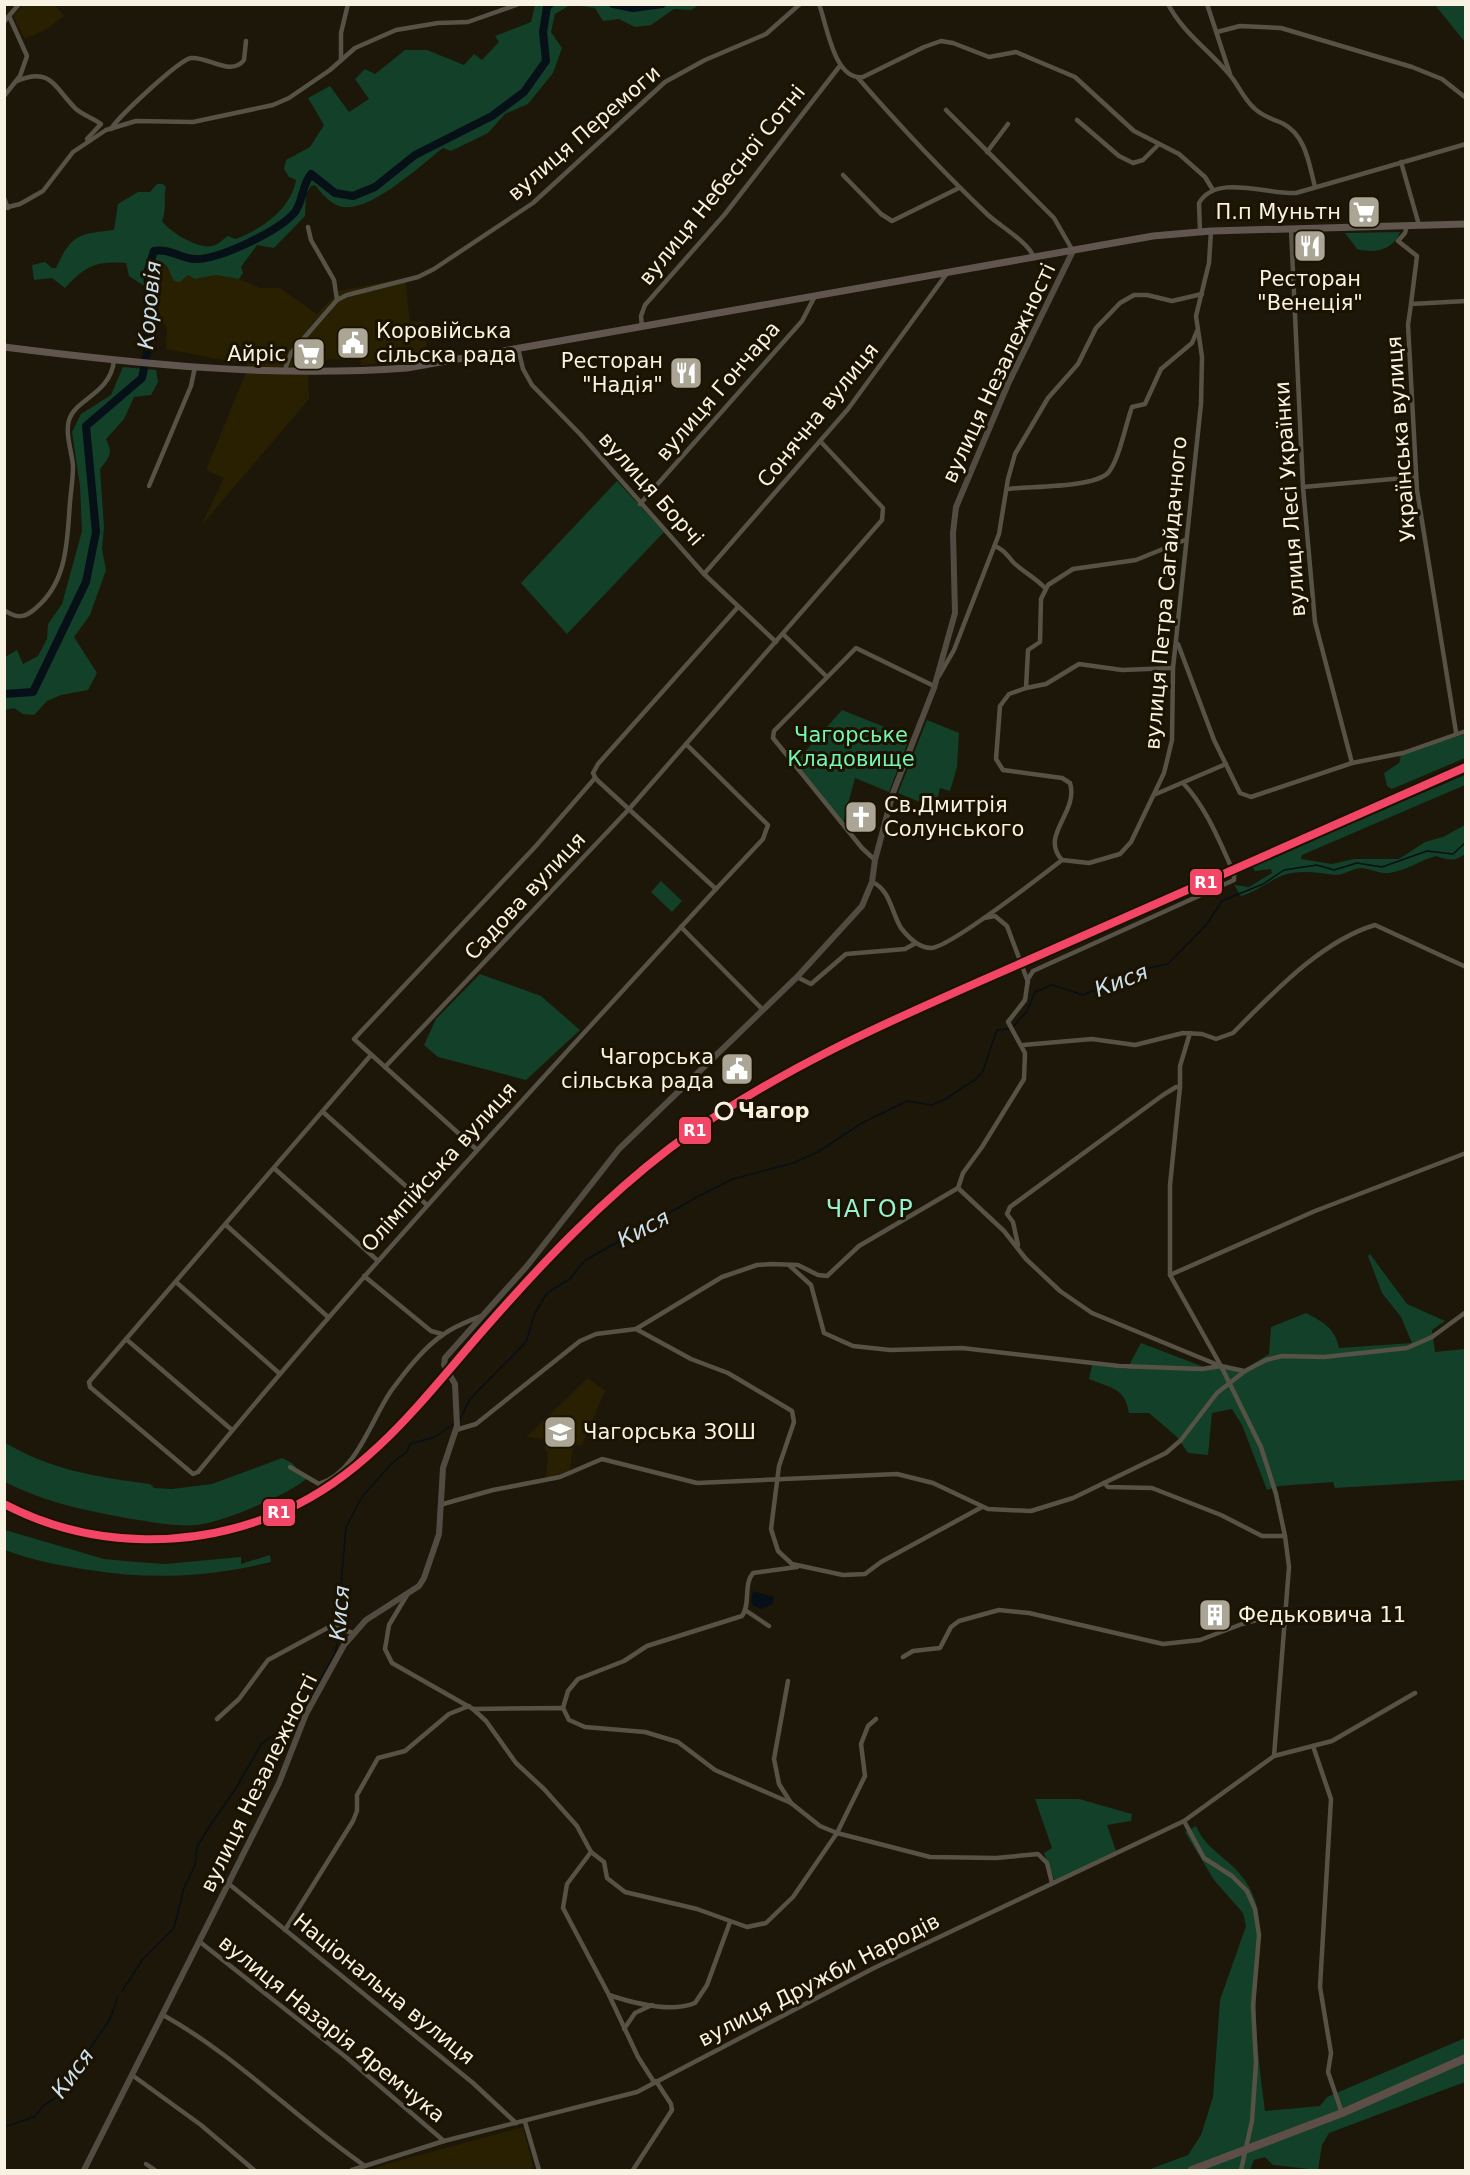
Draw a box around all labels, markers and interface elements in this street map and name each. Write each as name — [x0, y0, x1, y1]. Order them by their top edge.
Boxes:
street label: вулиця Перемоги — [503, 60, 665, 206]
street label: вулиця Небесної Сотні — [634, 80, 810, 290]
supermarket icon: П.п Муньтн — [1346, 194, 1382, 230]
place label: П.п Муньтн — [1216, 200, 1341, 224]
restaurant icon: Ресторан "Венеція" — [1292, 228, 1328, 264]
street label: вулиця Незалежності — [937, 259, 1061, 487]
water label: Коровія — [133, 260, 166, 350]
place label: Ресторан "Венеція" — [1257, 267, 1363, 315]
street label: вулиця Гончара — [651, 317, 785, 465]
place label: Коровійська сільска рада — [376, 319, 517, 367]
public building icon: Коровійська сільска рада — [335, 325, 371, 361]
street label: Українська вулиця — [1382, 335, 1420, 543]
supermarket icon: Айріс — [291, 336, 327, 372]
street label: Сонячна вулиця — [753, 338, 883, 492]
place label: Айріс — [227, 342, 286, 366]
place label: Ресторан "Надія" — [561, 349, 663, 397]
restaurant icon: Ресторан "Надія" — [668, 355, 704, 391]
street label: вулиця Лесі Українки — [1270, 381, 1310, 617]
street label: вулиця Борчі — [594, 427, 708, 551]
street label: вулиця Петра Сагайдачного — [1140, 435, 1192, 751]
park label: Чагорське Кладовище — [787, 723, 915, 771]
place label: Св.Дмитрія Солунського — [884, 793, 1024, 841]
church icon: Св.Дмитрія Солунського — [843, 799, 879, 835]
street label: Садова вулиця — [460, 827, 590, 965]
line badge: R1 — [1189, 868, 1223, 896]
text: R1 — [1194, 873, 1218, 892]
water label: Кися — [1091, 959, 1151, 1002]
place label: Чагорська сільська рада — [561, 1045, 714, 1093]
public building icon: Чагорська сільська рада — [719, 1051, 755, 1087]
street label: Олімпійська вулиця — [357, 1077, 521, 1257]
place label: Чагор — [738, 1099, 810, 1123]
marker: Чагор — [715, 1102, 733, 1120]
line badge: R1 — [678, 1116, 712, 1145]
text: R1 — [683, 1121, 707, 1140]
district label: ЧАГОР — [826, 1195, 914, 1223]
water label: Кися — [613, 1204, 673, 1252]
school or university icon: Чагорська ЗОШ — [542, 1414, 578, 1450]
place label: Чагорська ЗОШ — [583, 1420, 756, 1444]
line badge: R1 — [262, 1498, 296, 1527]
text: R1 — [267, 1503, 291, 1522]
water label: Кися — [325, 1584, 354, 1642]
building icon: Федьковича 11 — [1197, 1597, 1233, 1633]
place label: Федьковича 11 — [1238, 1603, 1406, 1627]
street label: вулиця Незалежності — [196, 1670, 322, 1896]
street label: Національна вулиця — [289, 1909, 479, 2069]
street label: вулиця Дружби Народів — [694, 1909, 944, 2051]
street label: вулиця Назарія Яремчука — [214, 1930, 450, 2128]
water label: Кися — [46, 2044, 99, 2103]

